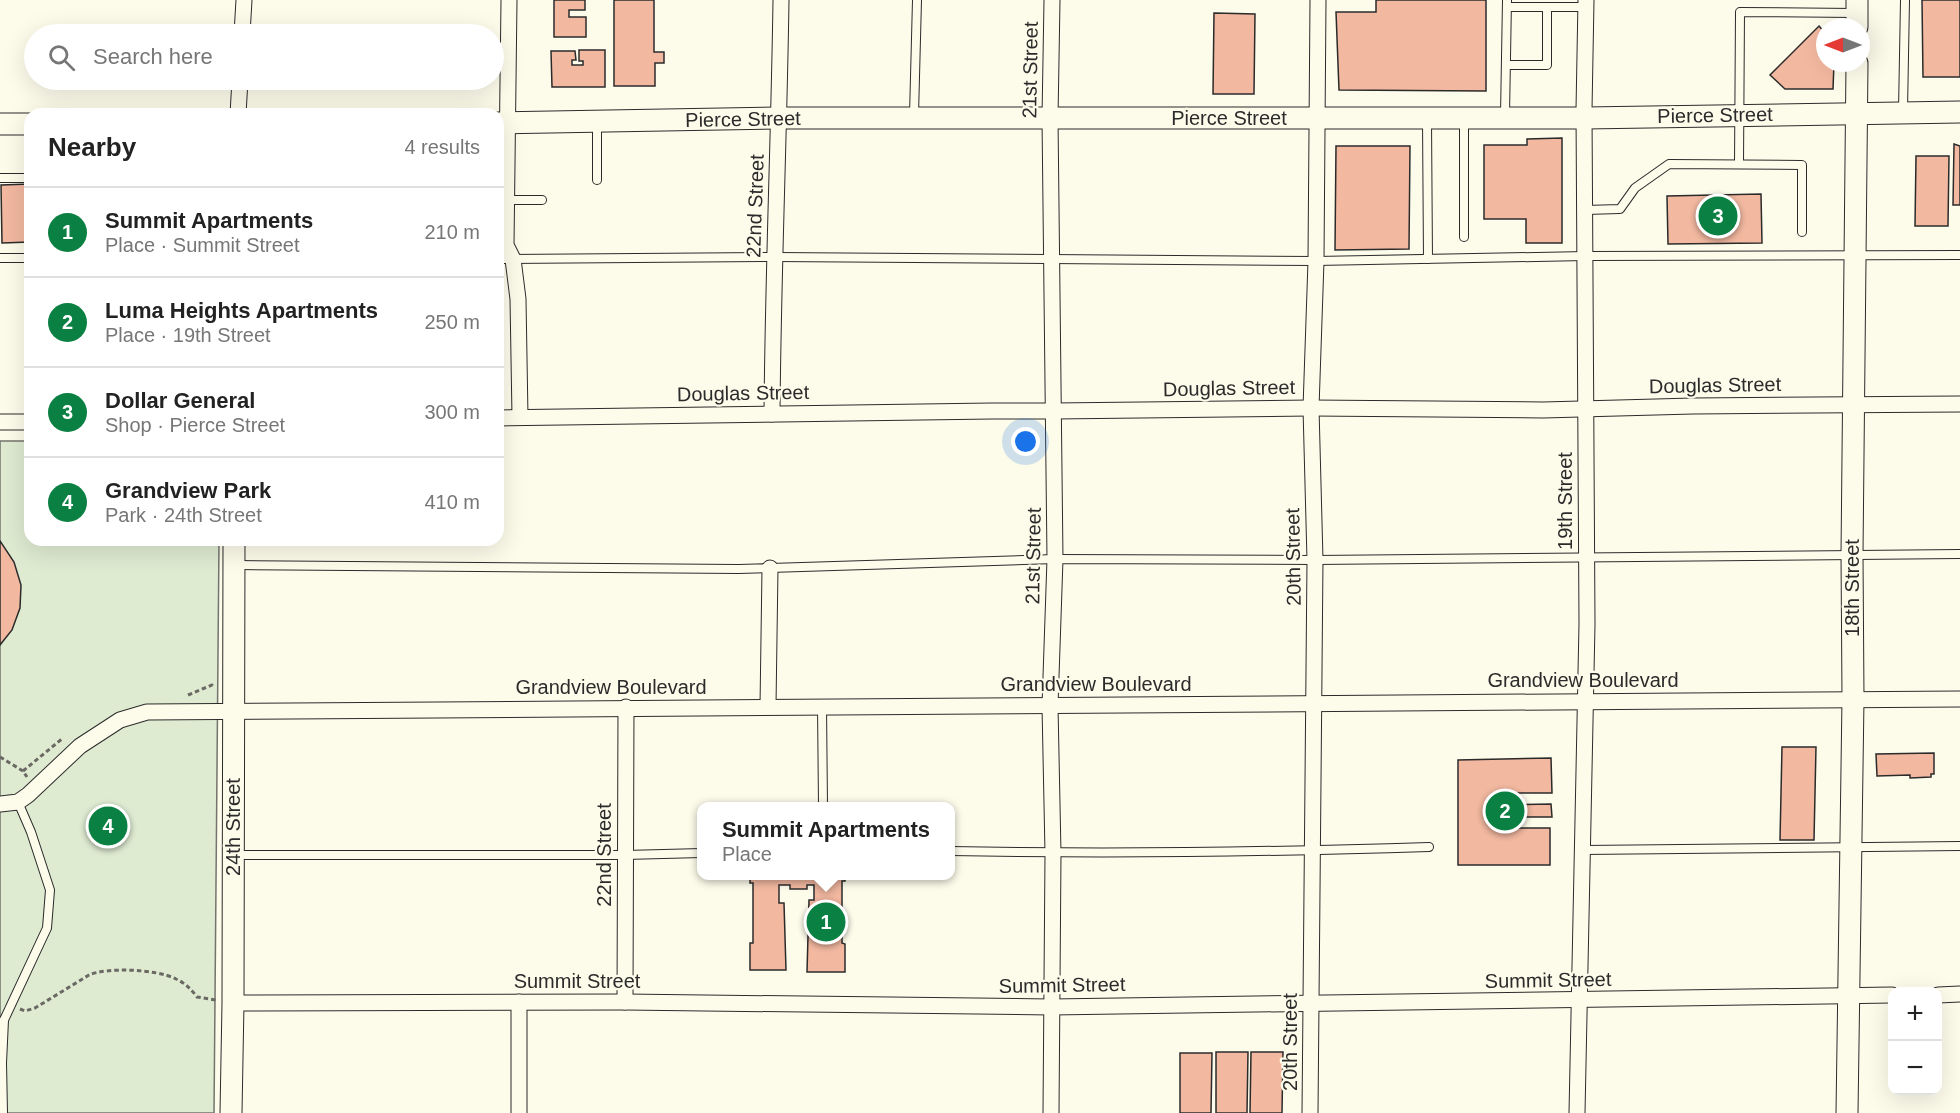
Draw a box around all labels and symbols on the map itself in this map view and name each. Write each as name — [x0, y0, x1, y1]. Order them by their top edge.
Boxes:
north arrow — [1816, 18, 1870, 72]
street label: 21st Street — [1018, 21, 1042, 119]
street label: Pierce Street — [1657, 103, 1773, 127]
street label: Pierce Street — [685, 107, 801, 131]
street label: Pierce Street — [1171, 107, 1287, 129]
street label: 22nd Street — [742, 154, 768, 258]
pin: 3 — [1698, 194, 1738, 238]
street label: Douglas Street — [1649, 373, 1782, 397]
street label: Douglas Street — [1163, 376, 1296, 400]
street label: Douglas Street — [677, 381, 810, 405]
your location — [1011, 427, 1040, 456]
street label: 19th Street — [1554, 452, 1576, 550]
street label: 21st Street — [1021, 507, 1045, 605]
street label: 20th Street — [1281, 507, 1305, 606]
street label: 18th Street — [1841, 539, 1863, 637]
street label: Grandview Boulevard — [1487, 669, 1679, 691]
street label: Grandview Boulevard — [1000, 673, 1192, 695]
street label: Grandview Boulevard — [515, 676, 707, 698]
street label: 24th Street — [222, 778, 244, 876]
pin: 2 — [1486, 788, 1524, 834]
street label: 22nd Street — [593, 803, 615, 907]
pin: 4 — [88, 804, 128, 848]
pin: 1 — [806, 900, 846, 944]
street label: Summit Street — [1484, 968, 1612, 992]
street label: Summit Street — [514, 970, 641, 992]
street label: Summit Street — [998, 973, 1126, 997]
street label: 20th Street — [1279, 993, 1301, 1091]

